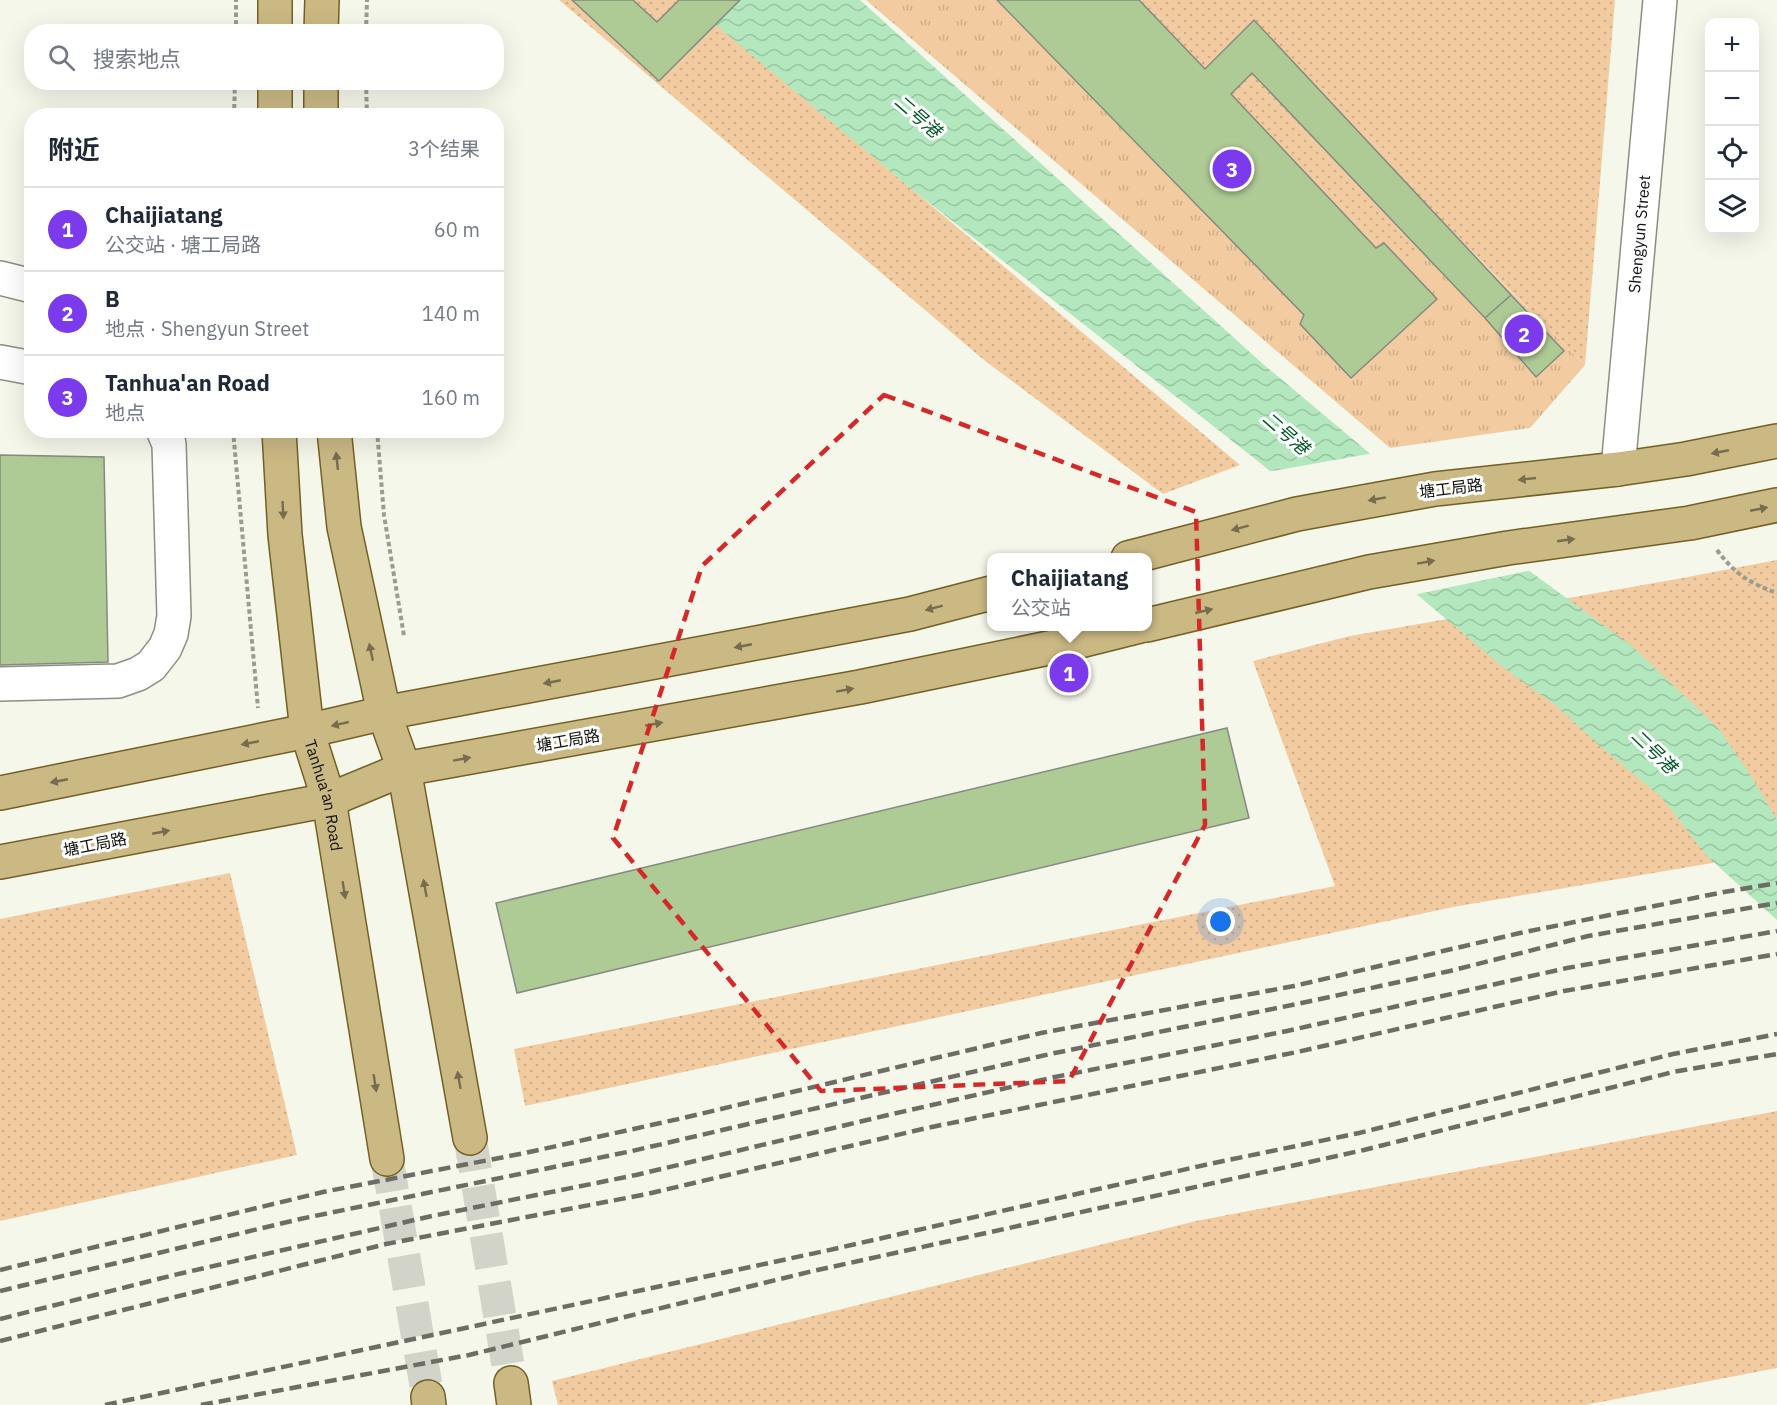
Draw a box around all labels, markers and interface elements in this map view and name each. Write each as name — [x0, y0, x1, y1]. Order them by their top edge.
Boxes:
map controls — [1705, 18, 1759, 234]
button: + — [1705, 18, 1759, 72]
search box — [24, 24, 504, 90]
icon: search — [45, 41, 78, 74]
text: 搜索地点 — [93, 44, 181, 73]
button: − — [1705, 72, 1759, 126]
water label: 二号港 — [890, 90, 948, 144]
button: locate — [1705, 126, 1759, 180]
text: 附近 — [48, 132, 100, 166]
text: 3个结果 — [408, 135, 480, 162]
pin: 3 — [1212, 146, 1252, 192]
street label: Shengyun Street — [1624, 174, 1654, 294]
button: layers — [1705, 180, 1759, 234]
text: Chaijiatang — [105, 200, 222, 229]
text: 1 — [62, 216, 74, 243]
text: 60 m — [434, 216, 480, 243]
text: 公交站 · 塘工局路 — [105, 231, 261, 258]
text: B — [105, 284, 120, 313]
text: 2 — [62, 300, 74, 327]
text: 140 m — [422, 300, 480, 327]
pin: 2 — [1504, 312, 1544, 356]
text: 地点 · Shengyun Street — [105, 315, 309, 342]
text: Tanhua'an Road — [105, 368, 270, 397]
text: 3 — [62, 384, 74, 411]
text: 160 m — [422, 384, 480, 411]
text: 地点 — [105, 399, 145, 426]
water label: 二号港 — [1258, 407, 1316, 461]
one-way arrow — [1710, 448, 1729, 457]
one-way arrow — [332, 451, 342, 470]
street label: 塘工局路 — [1418, 474, 1484, 502]
one-way arrow — [1517, 474, 1536, 484]
one-way arrow — [1368, 495, 1387, 504]
one-way arrow — [279, 500, 288, 519]
one-way arrow — [1749, 504, 1768, 513]
one-way arrow — [1231, 524, 1249, 534]
one-way arrow — [1557, 535, 1576, 545]
popup — [987, 553, 1152, 631]
one-way arrow — [1417, 558, 1436, 567]
text: Chaijiatang — [1011, 563, 1128, 592]
text: 公交站 — [1011, 594, 1071, 621]
one-way arrow — [925, 604, 943, 613]
one-way arrow — [1195, 606, 1213, 616]
one-way arrow — [733, 642, 752, 651]
one-way arrow — [366, 643, 375, 662]
pin: 1 — [1050, 650, 1088, 696]
one-way arrow — [542, 678, 561, 687]
one-way arrow — [836, 685, 855, 694]
one-way arrow — [330, 719, 349, 729]
one-way arrow — [644, 719, 663, 728]
water label: 二号港 — [1627, 724, 1684, 780]
street label: 塘工局路 — [535, 725, 601, 755]
street label: Tanhua'an Road — [300, 737, 347, 852]
one-way arrow — [240, 739, 259, 748]
one-way arrow — [452, 754, 471, 763]
one-way arrow — [49, 777, 68, 786]
one-way arrow — [151, 827, 170, 836]
street label: 塘工局路 — [62, 828, 128, 860]
one-way arrow — [420, 879, 429, 898]
one-way arrow — [339, 881, 348, 900]
your location — [1206, 907, 1235, 936]
one-way arrow — [454, 1071, 463, 1090]
one-way arrow — [370, 1073, 379, 1092]

